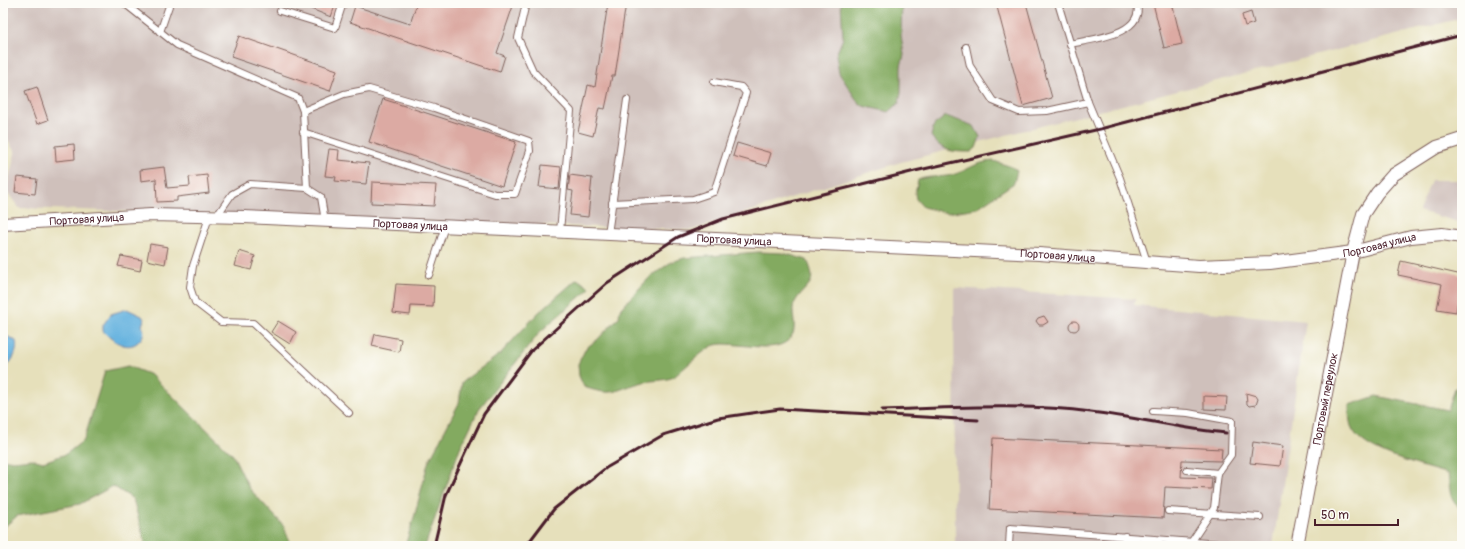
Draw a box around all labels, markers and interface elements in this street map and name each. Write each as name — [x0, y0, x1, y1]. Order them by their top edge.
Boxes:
street label: Портовая улица — [49, 210, 125, 228]
street label: Портовая улица — [373, 217, 448, 233]
street label: Портовая улица — [1342, 230, 1417, 260]
street label: Портовая улица — [697, 232, 772, 248]
street label: Портовая улица — [1020, 247, 1096, 265]
street label: Портовый переулок — [1310, 351, 1340, 446]
scale bar — [1315, 501, 1398, 527]
text: 50 m — [1321, 508, 1349, 523]

